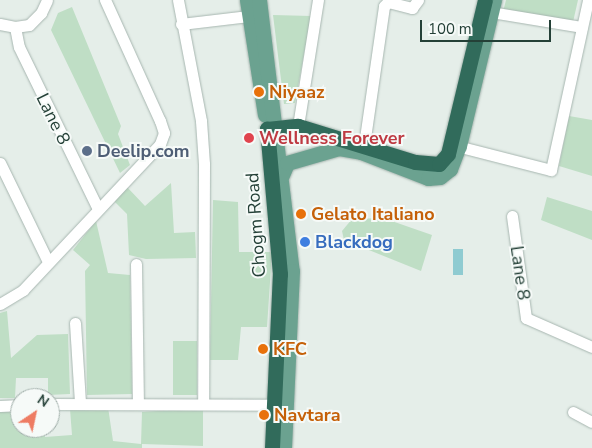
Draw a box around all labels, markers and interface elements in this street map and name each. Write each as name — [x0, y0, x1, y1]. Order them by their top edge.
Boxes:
scale bar — [422, 10, 553, 42]
text: 100 m — [428, 19, 472, 39]
place label: Niyaaz — [269, 81, 325, 103]
marker: Niyaaz — [253, 86, 265, 98]
street label: Lane 8 — [31, 90, 75, 148]
place label: Wellness Forever — [259, 127, 405, 149]
marker: Wellness Forever — [243, 132, 255, 144]
place label: Deelip.com — [97, 140, 190, 162]
marker: Deelip.com — [81, 145, 93, 157]
street label: Chogm Road — [242, 172, 270, 278]
place label: Gelato Italiano — [311, 203, 435, 225]
marker: Gelato Italiano — [295, 208, 307, 220]
place label: Blackdog — [315, 231, 393, 253]
marker: Blackdog — [299, 236, 311, 248]
street label: Lane 8 — [506, 244, 534, 302]
place label: KFC — [273, 338, 307, 360]
marker: KFC — [257, 343, 269, 355]
north arrow — [10, 388, 60, 438]
text: N — [33, 390, 53, 412]
place label: Navtara — [274, 404, 341, 426]
marker: Navtara — [258, 409, 270, 421]

